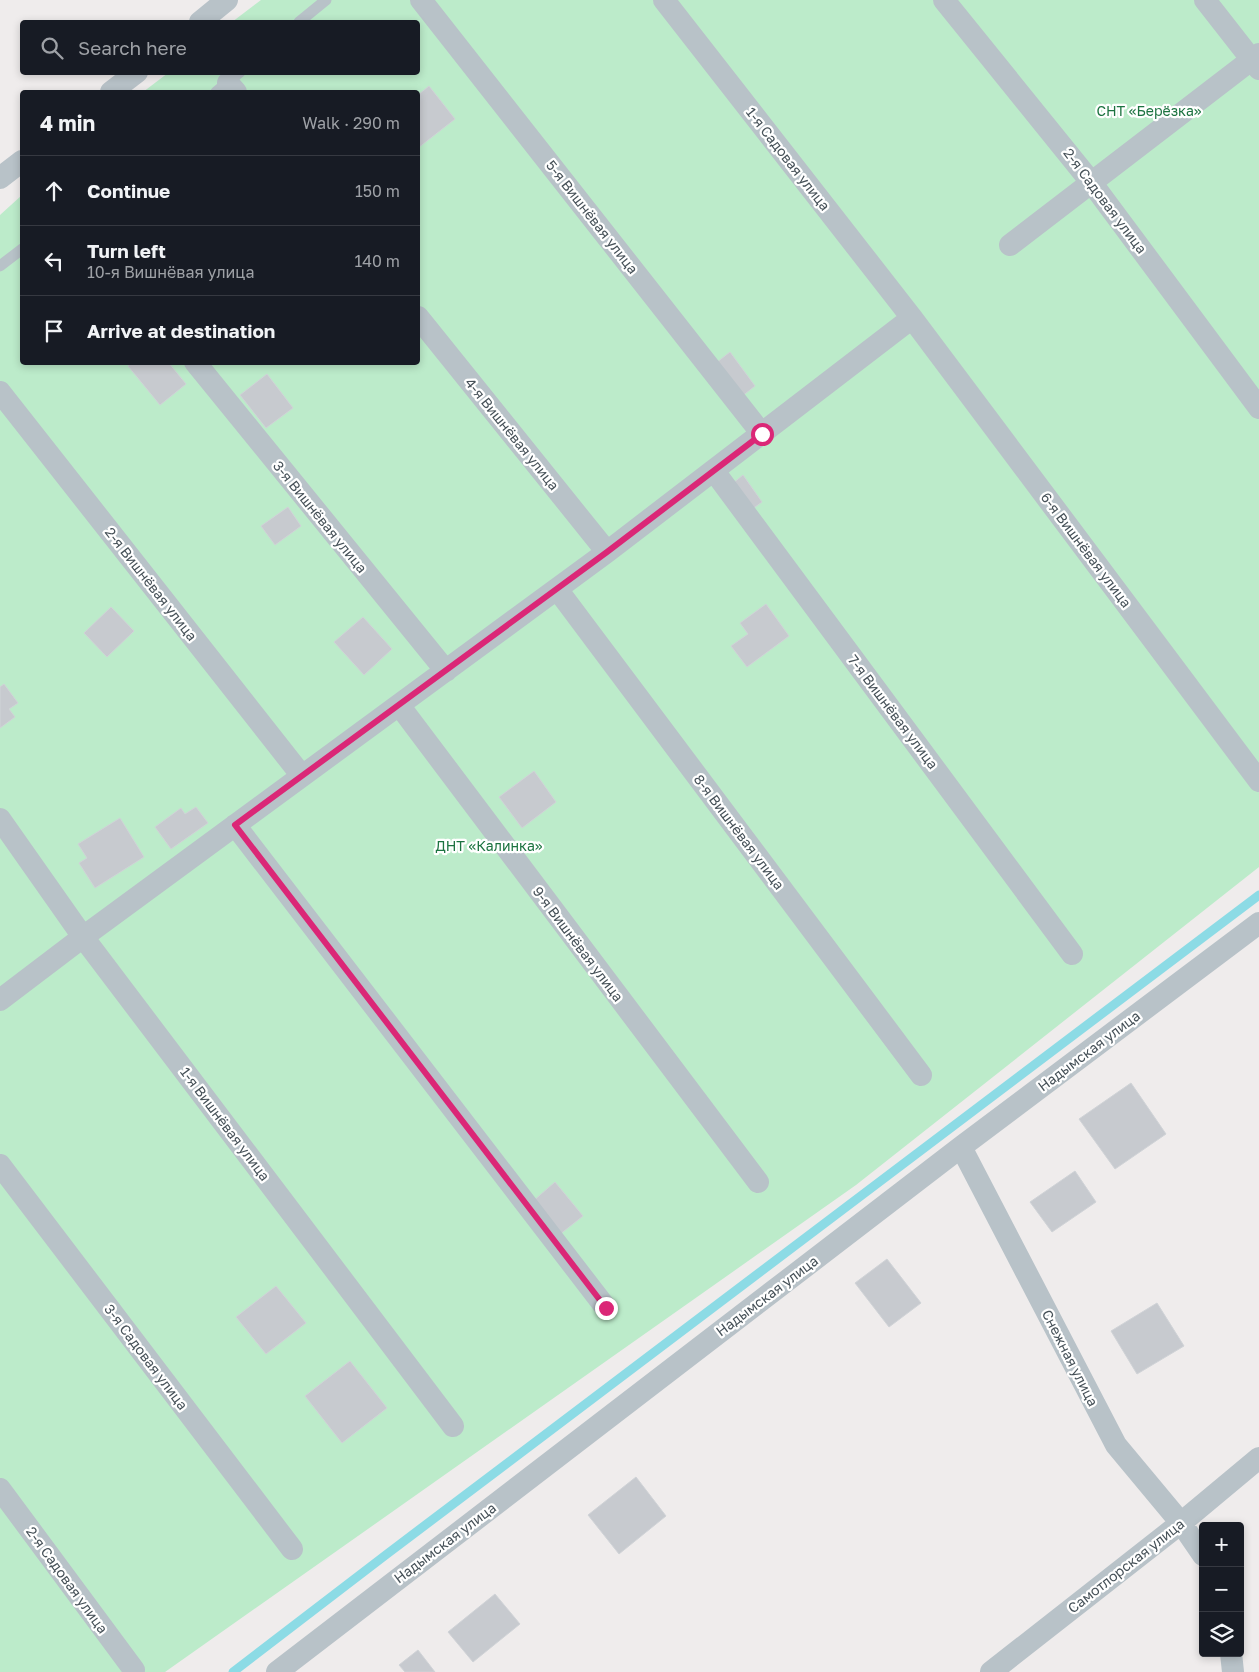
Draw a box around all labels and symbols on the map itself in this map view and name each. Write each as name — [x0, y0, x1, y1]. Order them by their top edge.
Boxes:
park label: СНТ «Берёзка» — [1096, 102, 1202, 119]
street label: 1-я Садовая улица — [743, 104, 834, 214]
street label: 2-я Садовая улица — [1060, 145, 1151, 257]
street label: 5-я Вишнёвая улица — [543, 157, 642, 277]
street label: 4-я Вишнёвая улица — [462, 374, 563, 493]
route start — [751, 423, 774, 446]
street label: 3-я Вишнёвая улица — [270, 457, 371, 576]
street label: 6-я Вишнёвая улица — [1038, 489, 1135, 611]
street label: 2-я Вишнёвая улица — [102, 524, 201, 644]
street label: 7-я Вишнёвая улица — [845, 651, 942, 772]
street label: 8-я Вишнёвая улица — [691, 771, 788, 893]
park label: ДНТ «Калинка» — [435, 837, 543, 854]
street label: 9-я Вишнёвая улица — [530, 883, 627, 1005]
street label: Надымская улица — [1034, 1007, 1143, 1094]
street label: 1-я Вишнёвая улица — [177, 1064, 274, 1184]
street label: Надымская улица — [712, 1252, 821, 1339]
route end — [595, 1297, 618, 1320]
street label: 3-я Садовая улица — [101, 1301, 192, 1413]
street label: Снежная улица — [1039, 1307, 1102, 1409]
street label: Надымская улица — [390, 1499, 499, 1586]
street label: Самотлорская улица — [1064, 1515, 1187, 1616]
street label: 2-я Садовая улица — [23, 1523, 112, 1636]

